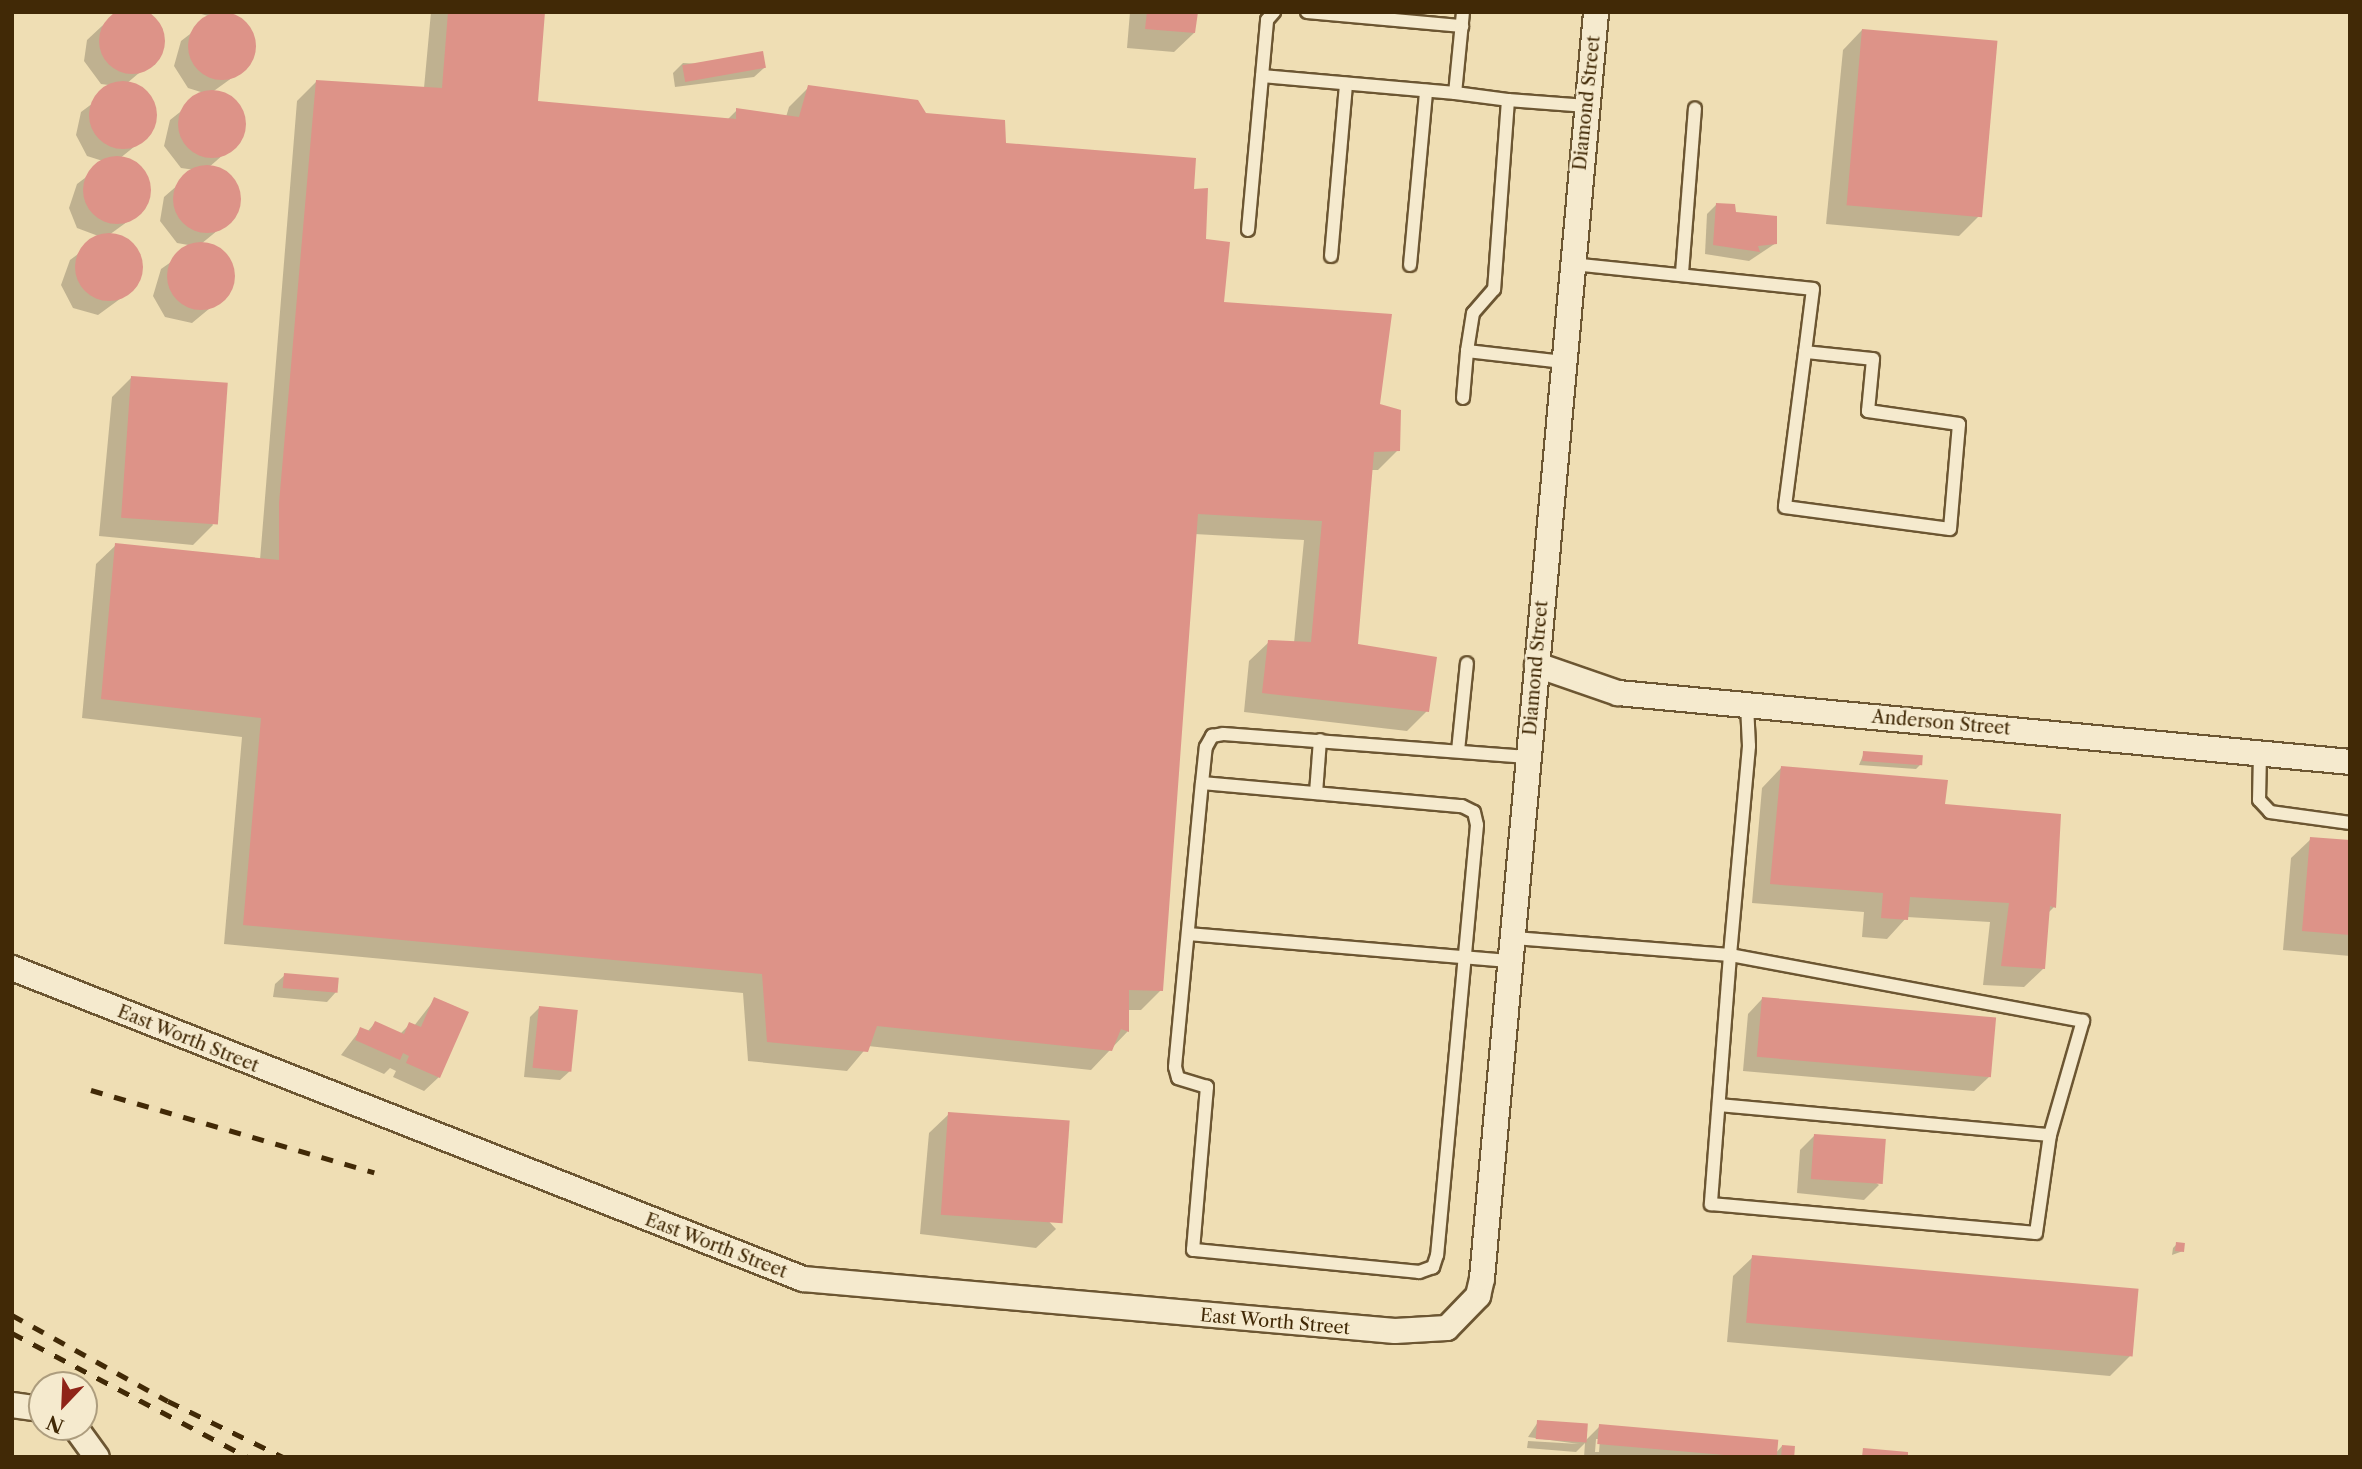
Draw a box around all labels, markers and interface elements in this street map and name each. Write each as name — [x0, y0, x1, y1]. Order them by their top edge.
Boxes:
street label: Diamond Street — [1569, 35, 1605, 171]
street label: Diamond Street — [1519, 600, 1553, 736]
street label: Anderson Street — [1871, 706, 2011, 740]
street label: East Worth Street — [114, 1001, 262, 1077]
street label: East Worth Street — [642, 1209, 790, 1283]
street label: East Worth Street — [1199, 1305, 1351, 1339]
north arrow — [28, 1371, 98, 1441]
text: N — [43, 1410, 67, 1438]

